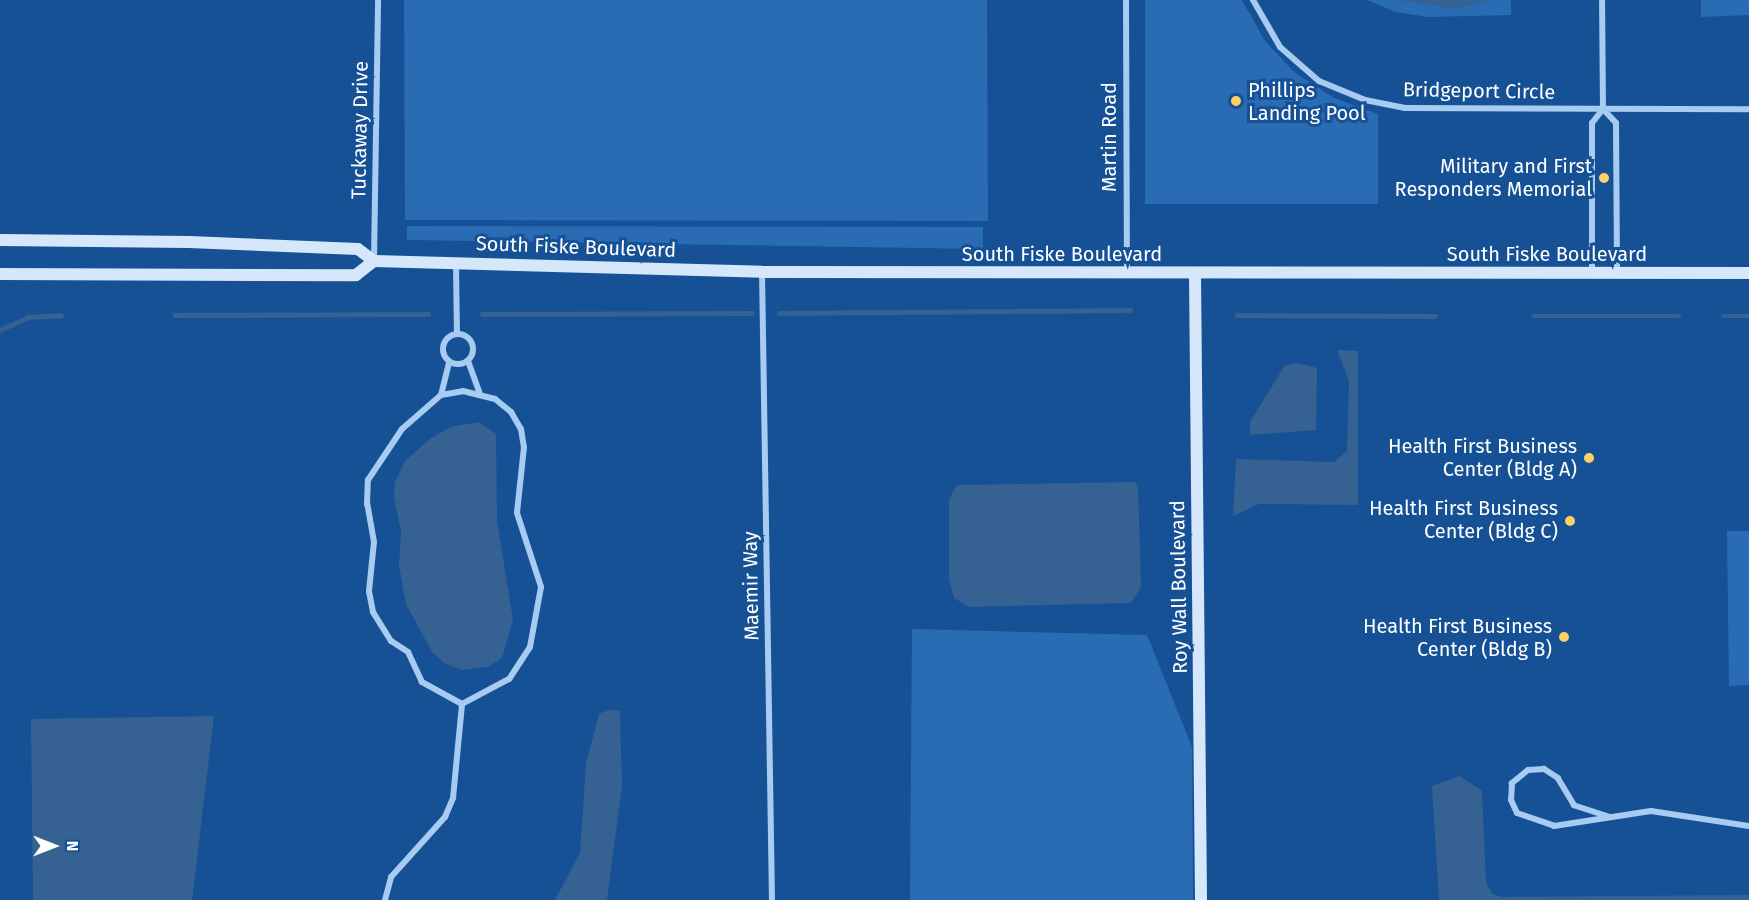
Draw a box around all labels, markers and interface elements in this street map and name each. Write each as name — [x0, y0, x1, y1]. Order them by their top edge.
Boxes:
street label: Tuckaway Drive — [347, 61, 373, 199]
place label: Phillips Landing Pool — [1248, 78, 1366, 125]
street label: Bridgeport Circle — [1403, 78, 1555, 104]
street label: Martin Road — [1097, 82, 1121, 192]
marker: Phillips Landing Pool — [1229, 94, 1243, 108]
place label: Military and First Responders Memorial — [1395, 154, 1592, 201]
marker: Military and First Responders Memorial — [1597, 171, 1611, 185]
street label: South Fiske Boulevard — [475, 232, 677, 262]
street label: South Fiske Boulevard — [962, 242, 1162, 266]
street label: South Fiske Boulevard — [1447, 242, 1647, 266]
place label: Health First Business Center (Bldg A) — [1388, 434, 1577, 481]
marker: Health First Business Center (Bldg A) — [1582, 451, 1596, 465]
place label: Health First Business Center (Bldg C) — [1369, 497, 1558, 544]
street label: Roy Wall Boulevard — [1165, 500, 1193, 674]
marker: Health First Business Center (Bldg C) — [1563, 514, 1577, 528]
street label: Maemir Way — [738, 531, 764, 641]
place label: Health First Business Center (Bldg B) — [1363, 614, 1552, 661]
marker: Health First Business Center (Bldg B) — [1557, 630, 1571, 644]
north arrow — [24, 816, 84, 876]
text: N — [63, 841, 82, 851]

